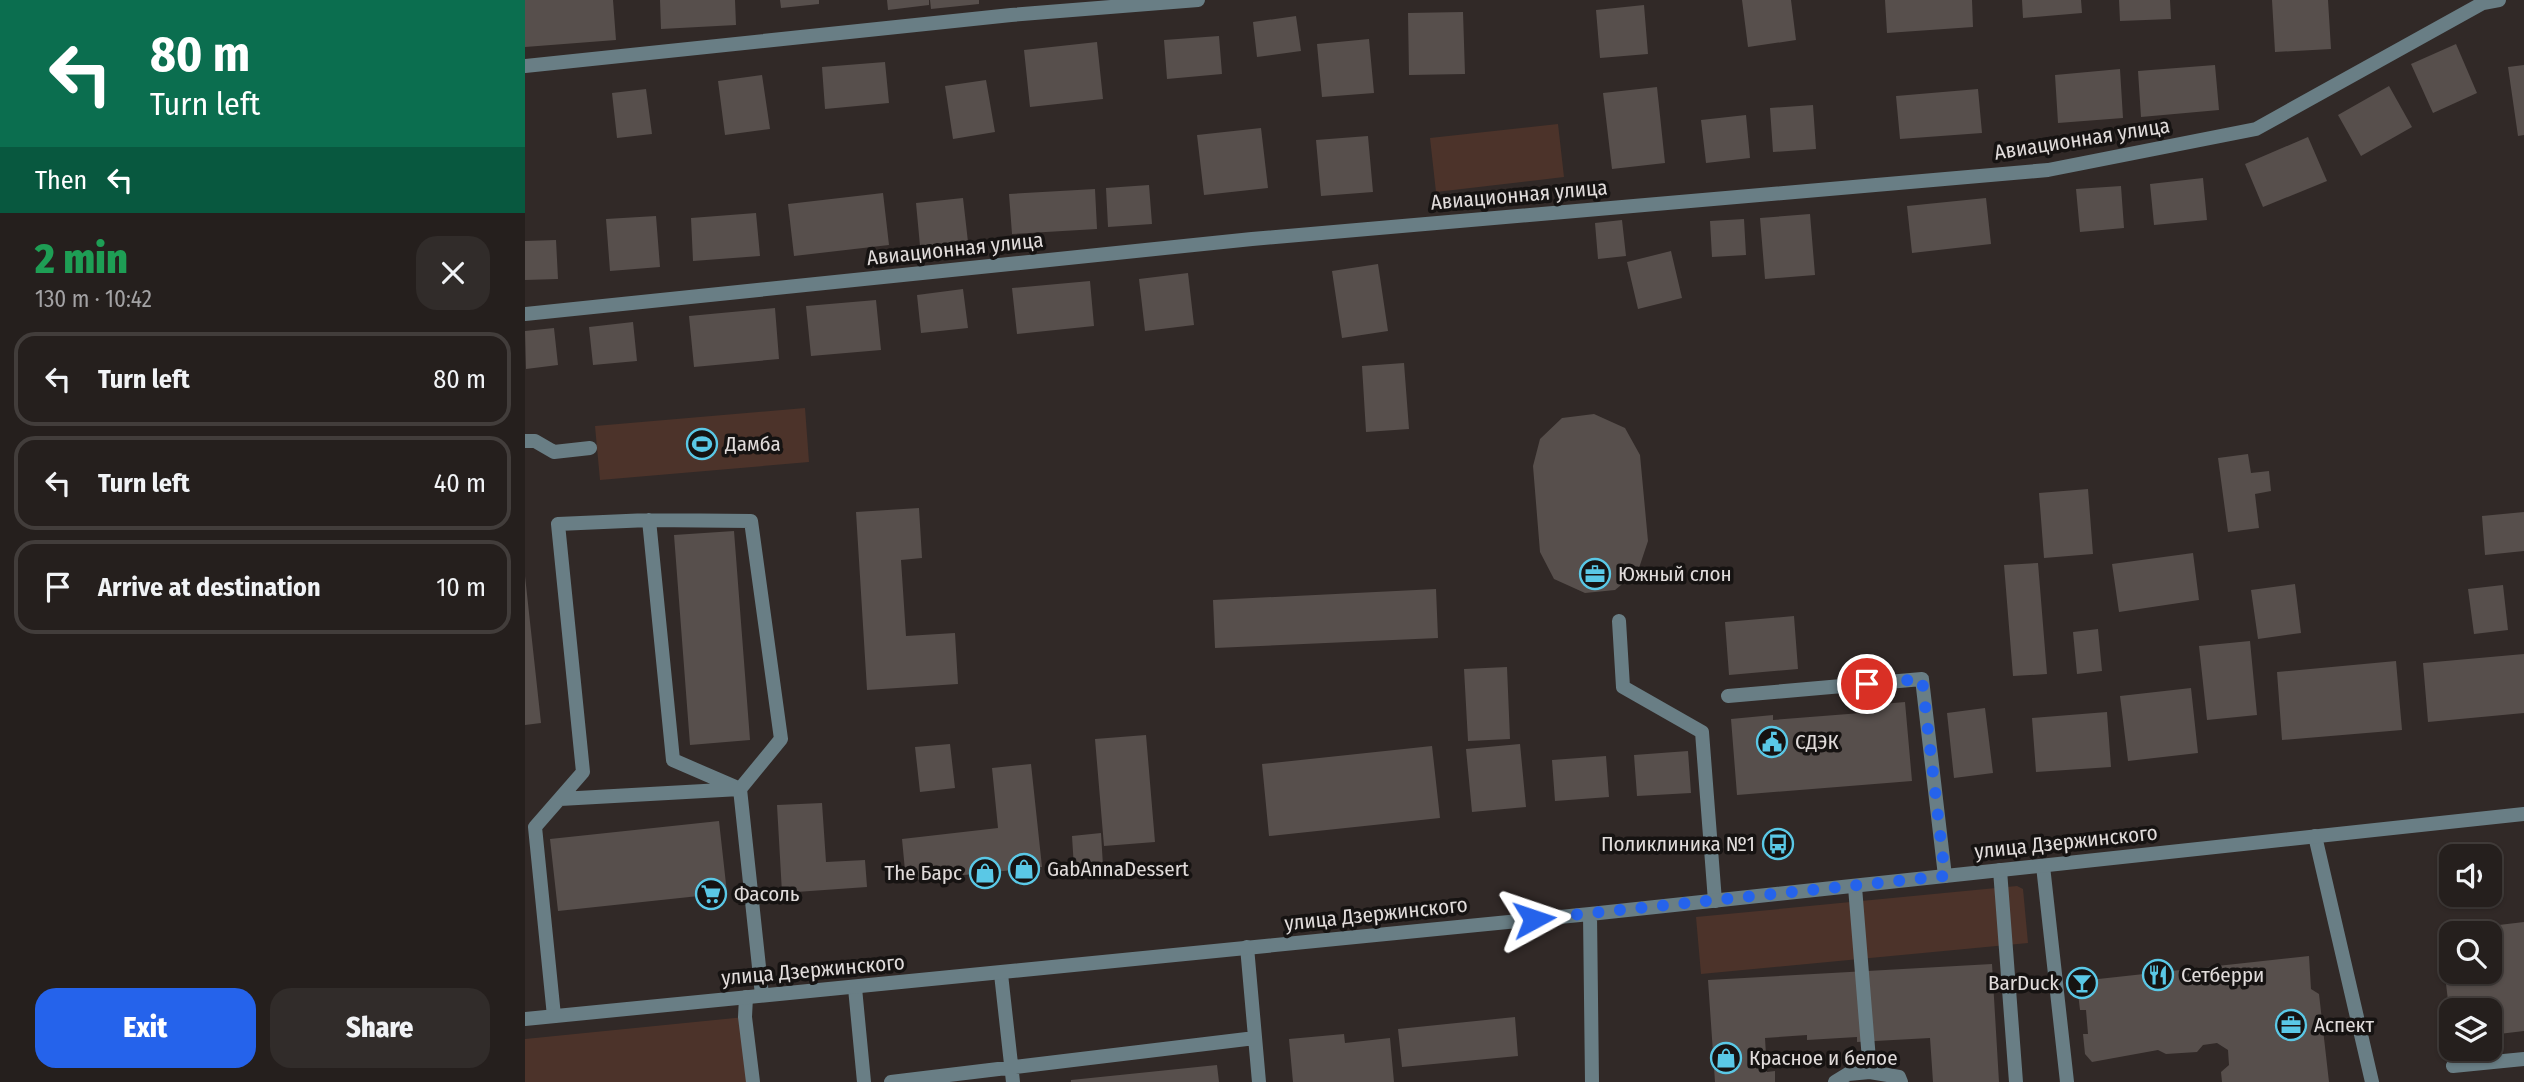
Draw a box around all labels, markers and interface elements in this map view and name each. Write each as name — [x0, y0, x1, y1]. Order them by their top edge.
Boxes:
text: 80 m — [150, 25, 250, 84]
icon: left — [35, 28, 126, 119]
text: Turn left — [150, 85, 260, 123]
street label: Авиационная улица — [1992, 112, 2172, 166]
icon: left — [101, 161, 139, 199]
text: Then — [35, 165, 87, 196]
street label: Авиационная улица — [1430, 174, 1608, 216]
street label: Авиационная улица — [866, 227, 1044, 271]
text: 2 min — [35, 234, 128, 284]
button: close — [416, 236, 490, 310]
text: 130 m · 10:42 — [35, 285, 152, 313]
icon: left — [39, 360, 77, 398]
text: Turn left — [98, 364, 190, 395]
text: 80 m — [433, 364, 486, 395]
sports icon: Дамба — [685, 427, 719, 461]
place label: Дамба — [724, 431, 781, 457]
icon: left — [39, 464, 77, 502]
text: Turn left — [98, 468, 190, 499]
text: 40 m — [434, 468, 486, 499]
office icon: Южный слон — [1578, 557, 1612, 591]
place label: Южный слон — [1618, 561, 1732, 587]
icon: arrive — [39, 568, 77, 606]
text: Arrive at destination — [98, 572, 321, 603]
text: 10 m — [436, 572, 486, 603]
pin — [1837, 654, 1897, 714]
icon: arrive — [1848, 665, 1886, 703]
public building icon: СДЭК — [1755, 725, 1789, 759]
place label: СДЭК — [1795, 729, 1839, 755]
street label: улица Дзержинского — [1973, 819, 2159, 865]
bus stop icon: Поликлиника №1 — [1761, 827, 1795, 861]
place label: Поликлиника №1 — [1601, 831, 1755, 857]
map controls — [2439, 844, 2502, 1061]
button: sound — [2439, 844, 2502, 907]
shop icon: GabAnnaDessert — [1007, 852, 1041, 886]
shop icon: The Барс — [968, 856, 1002, 890]
place label: GabAnnaDessert — [1047, 856, 1189, 882]
place label: The Барс — [884, 860, 962, 886]
supermarket icon: Фасоль — [694, 877, 728, 911]
place label: Фасоль — [734, 881, 800, 907]
position arrow — [1497, 882, 1571, 956]
street label: улица Дзержинского — [1283, 891, 1469, 937]
button: search — [2439, 921, 2502, 984]
street label: улица Дзержинского — [720, 949, 906, 991]
restaurant icon: Сетберри — [2141, 958, 2175, 992]
place label: Сетберри — [2181, 962, 2264, 988]
bar icon: BarDuck — [2065, 966, 2099, 1000]
place label: BarDuck — [1988, 970, 2059, 996]
button: Exit — [35, 988, 256, 1068]
button: Share — [270, 988, 490, 1068]
button: layers — [2439, 998, 2502, 1061]
office icon: Аспект — [2274, 1008, 2308, 1042]
place label: Аспект — [2314, 1012, 2374, 1038]
shop icon: Красное и белое — [1709, 1041, 1743, 1075]
place label: Красное и белое — [1749, 1045, 1898, 1071]

